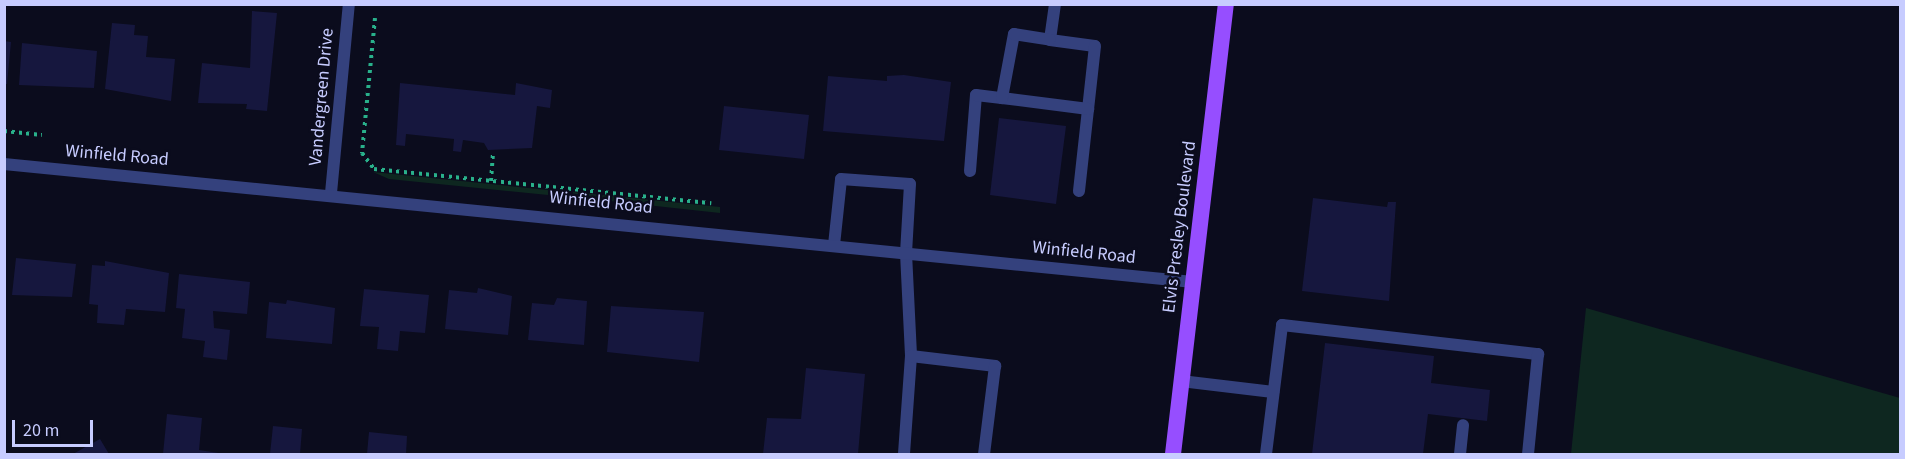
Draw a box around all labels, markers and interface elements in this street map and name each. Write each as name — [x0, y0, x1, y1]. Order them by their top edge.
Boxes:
street label: Vandergreen Drive — [305, 27, 339, 167]
street label: Elvis Presley Boulevard — [1159, 140, 1201, 314]
street label: Winfield Road — [64, 141, 170, 171]
street label: Winfield Road — [548, 187, 654, 219]
street label: Winfield Road — [1031, 237, 1137, 269]
scale bar — [15, 408, 96, 446]
text: 20 m — [23, 418, 59, 443]

